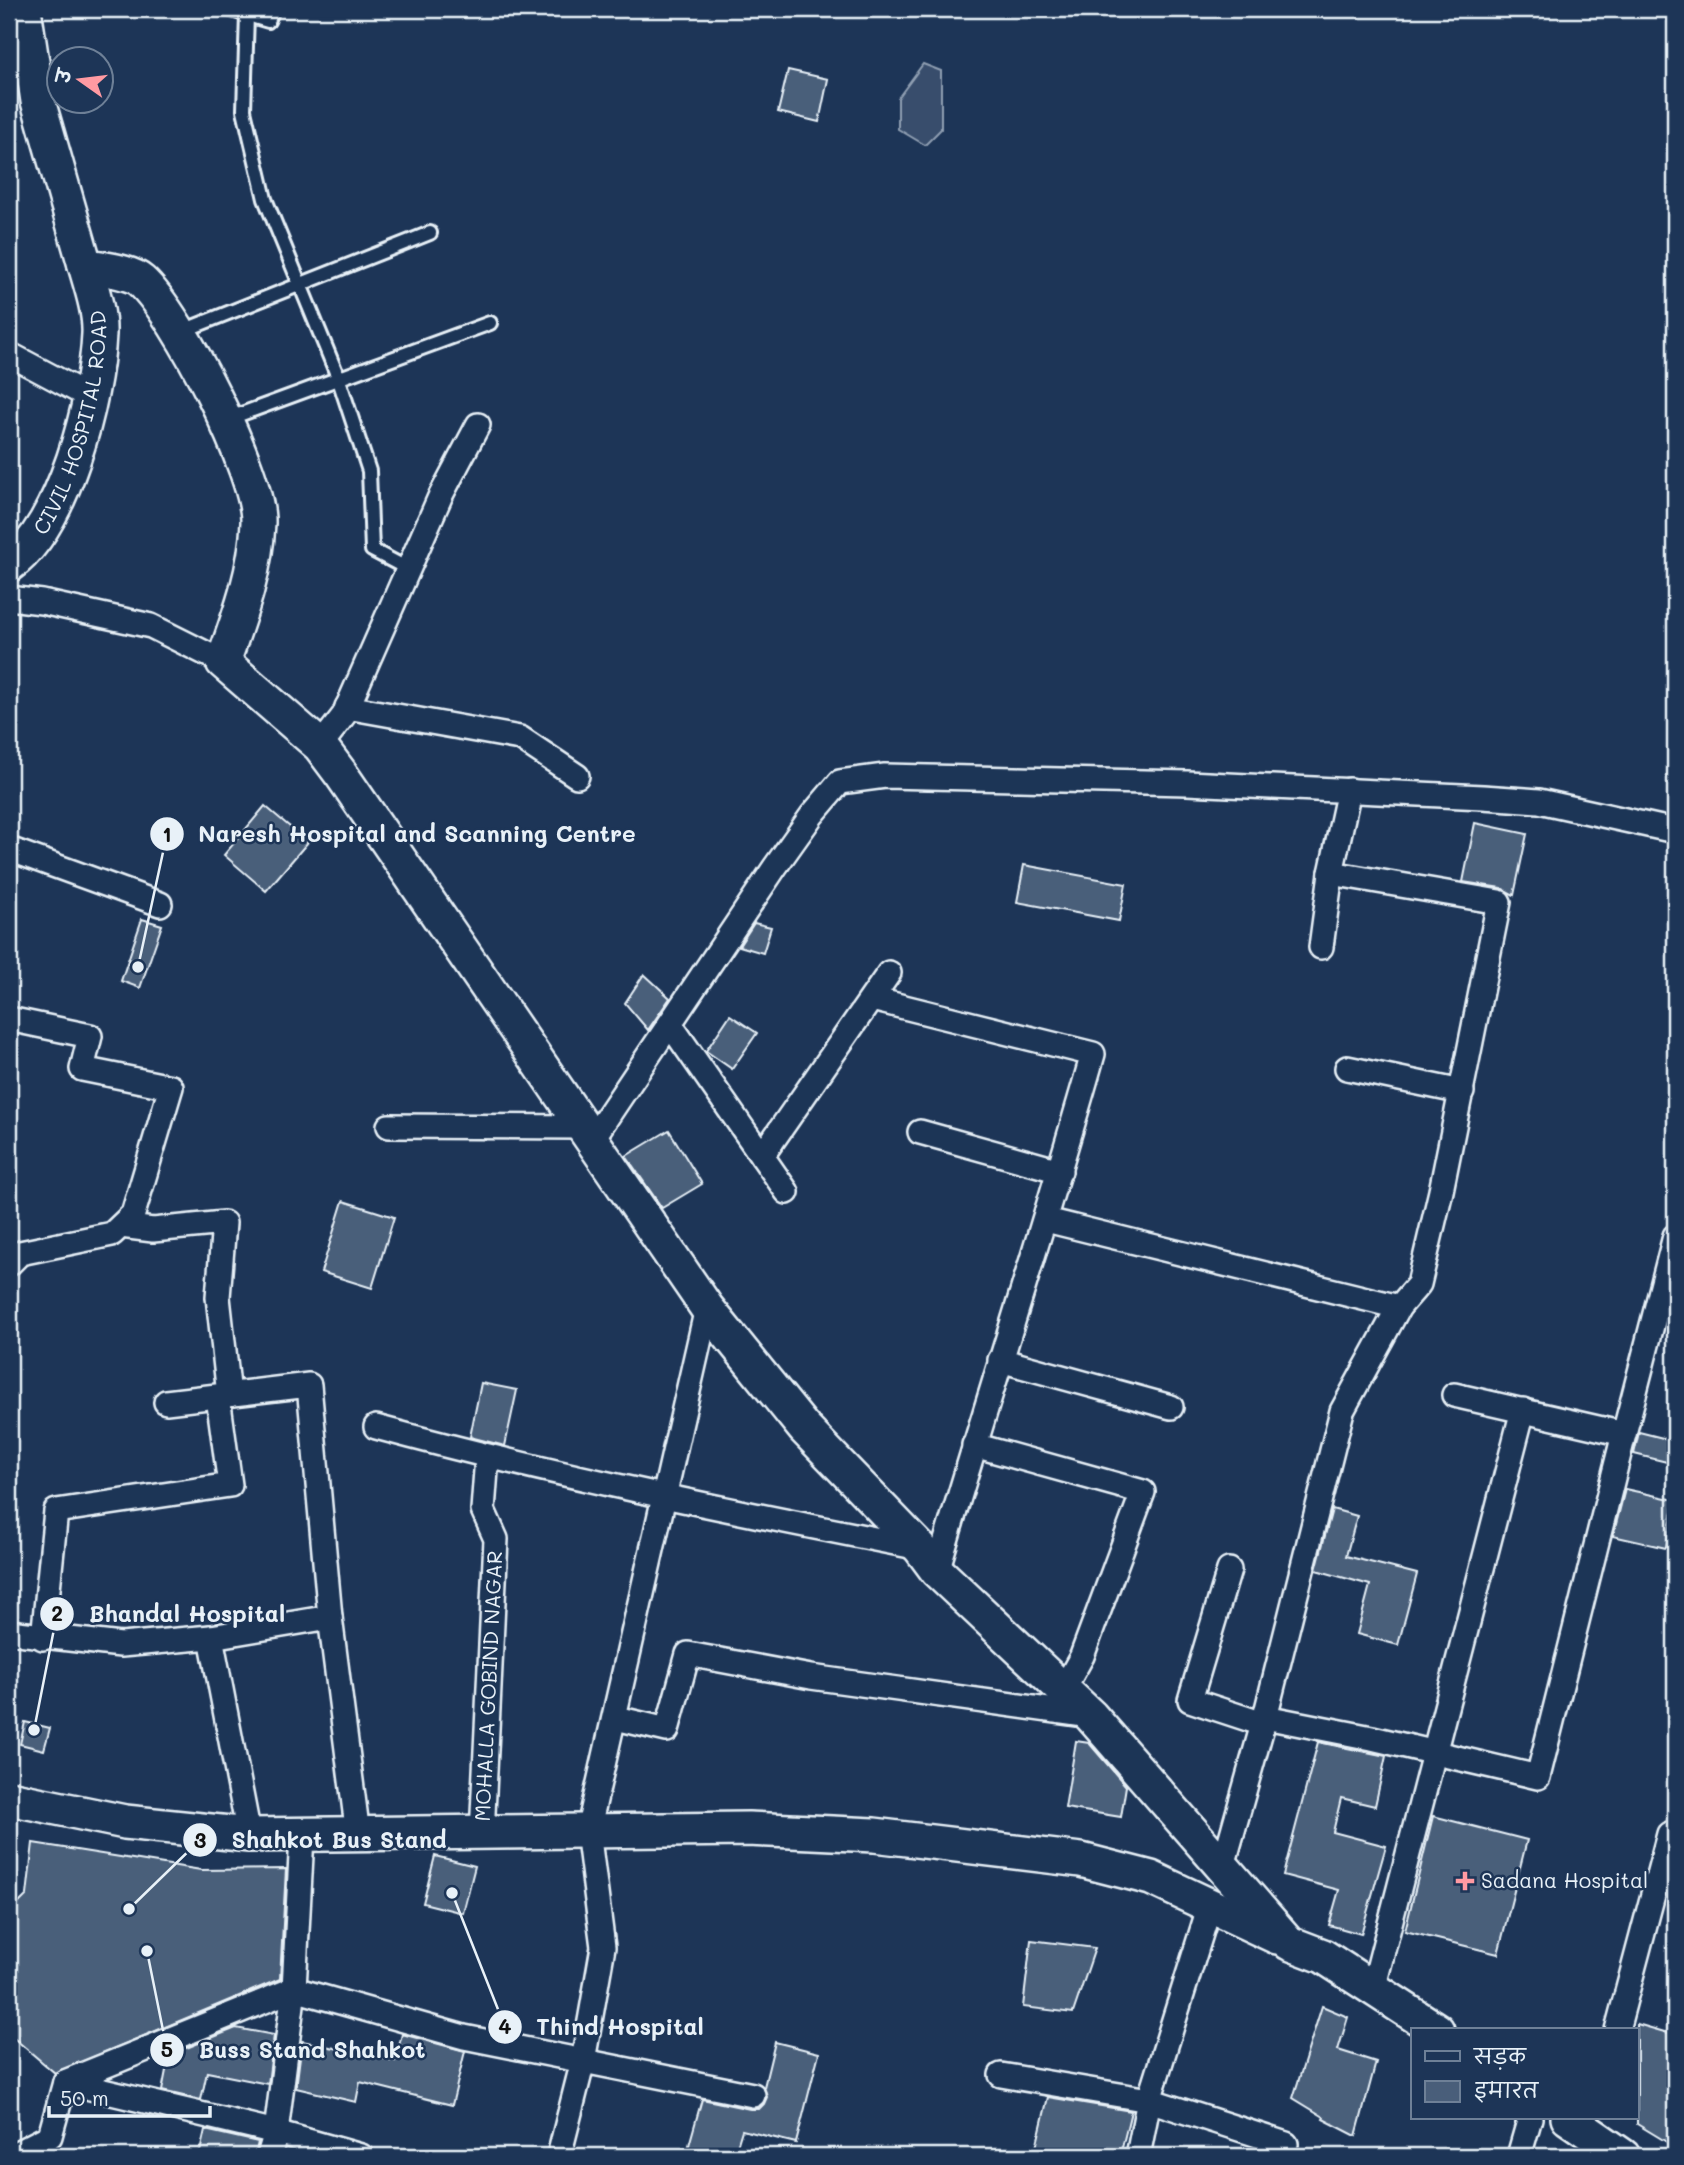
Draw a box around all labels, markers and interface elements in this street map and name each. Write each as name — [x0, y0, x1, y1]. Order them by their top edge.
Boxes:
north arrow — [46, 46, 116, 116]
text: उ — [49, 64, 77, 87]
street label: CIVIL HOSPITAL ROAD — [26, 309, 111, 539]
callout: Naresh Hospital and Scanning Centre — [149, 812, 650, 856]
text: Naresh Hospital and Scanning Centre — [198, 818, 636, 848]
text: 1 — [162, 820, 172, 847]
street label: MOHALLA GOBIND NAGAR — [468, 1550, 507, 1822]
callout: Bhandal Hospital — [40, 1592, 299, 1636]
text: Bhandal Hospital — [89, 1598, 285, 1628]
text: 2 — [51, 1599, 63, 1626]
callout: Shahkot Bus Stand — [183, 1818, 461, 1862]
text: Shahkot Bus Stand — [231, 1824, 447, 1854]
text: 3 — [194, 1826, 206, 1853]
place label: Sadana Hospital — [1481, 1866, 1648, 1893]
marker: Sadana Hospital — [1455, 1871, 1475, 1891]
callout: Thind Hospital — [487, 2005, 718, 2049]
text: Thind Hospital — [536, 2011, 704, 2041]
text: 4 — [498, 2012, 512, 2039]
callout: Buss Stand Shahkot — [150, 2028, 440, 2072]
legend — [1411, 2028, 1638, 2120]
text: Buss Stand Shahkot — [199, 2034, 425, 2064]
text: 5 — [161, 2035, 173, 2062]
text: सड़क — [1473, 2042, 1527, 2070]
scale bar — [49, 2074, 210, 2118]
text: इमारत — [1474, 2076, 1540, 2103]
text: 50 m — [60, 2084, 109, 2111]

